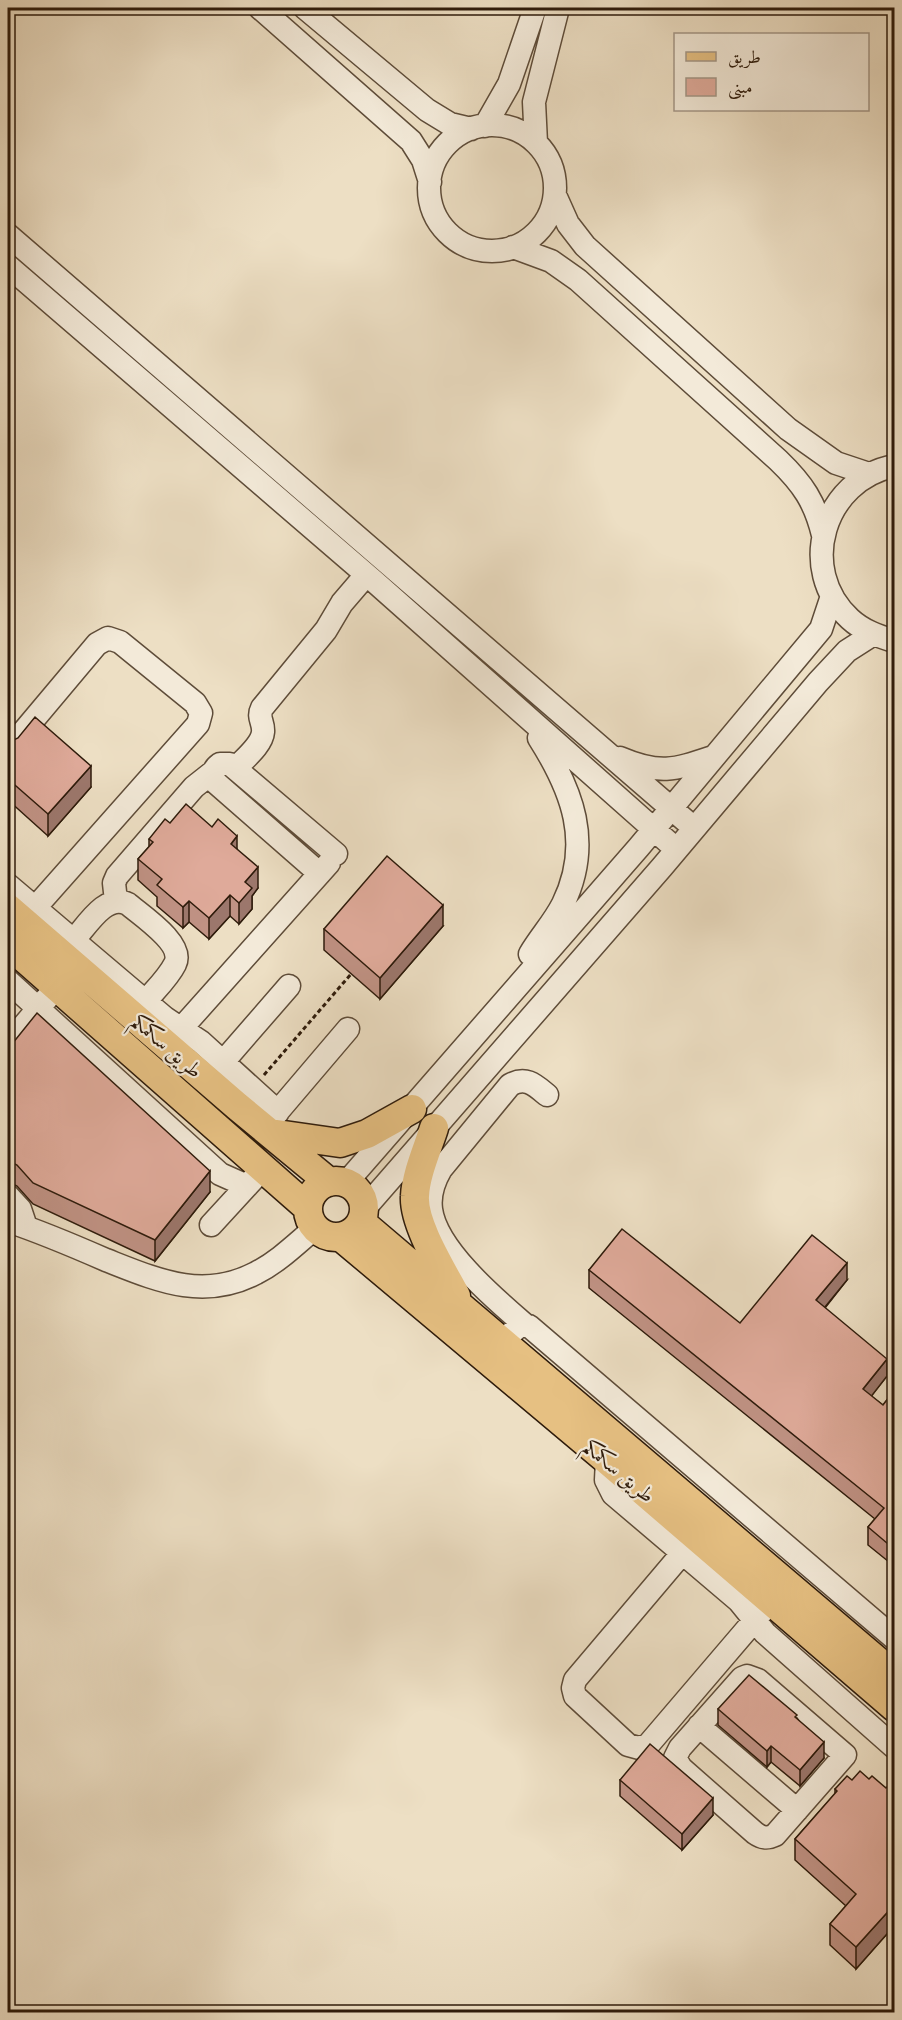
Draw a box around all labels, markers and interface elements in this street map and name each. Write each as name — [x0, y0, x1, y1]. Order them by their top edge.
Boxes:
legend — [674, 33, 869, 111]
text: طريق — [728, 47, 761, 69]
text: مبنى — [728, 77, 753, 100]
street label: طريق سكمكم — [122, 1009, 207, 1089]
street label: طريق سكمكم — [573, 1434, 660, 1514]

